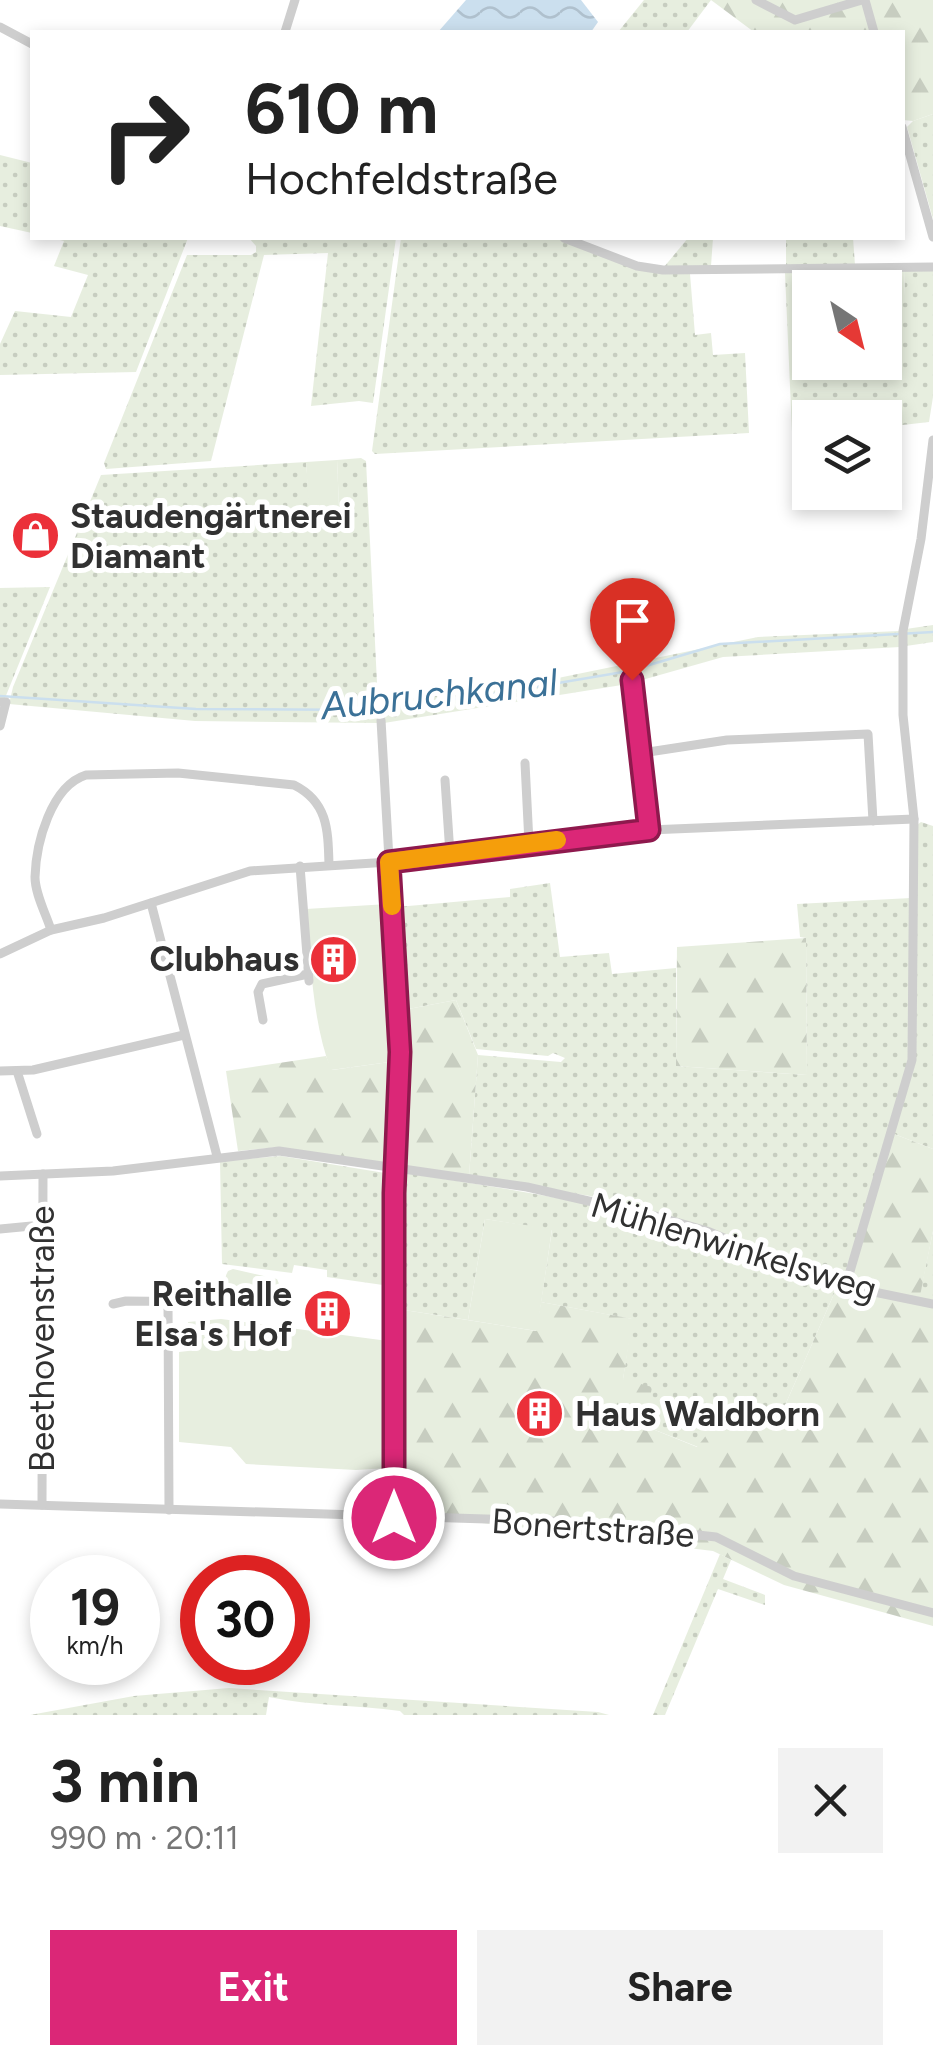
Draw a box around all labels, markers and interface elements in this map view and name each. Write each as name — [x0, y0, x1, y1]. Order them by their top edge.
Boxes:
text: 610 m — [245, 66, 438, 151]
icon: right — [80, 70, 210, 200]
text: Hochfeldstraße — [245, 151, 558, 205]
north arrow — [792, 270, 902, 380]
map controls — [792, 270, 902, 510]
button: layers — [792, 400, 902, 510]
place label: Staudengärtnerei Diamant — [70, 495, 352, 577]
shop icon: Staudengärtnerei Diamant — [9, 510, 61, 562]
pin — [590, 578, 675, 681]
icon: arrive — [605, 593, 660, 648]
water label: Aubruchkanal — [316, 659, 560, 730]
building icon: Clubhaus — [308, 933, 360, 985]
place label: Clubhaus — [149, 938, 299, 980]
street label: Mühlenwinkelsweg — [586, 1184, 882, 1310]
street label: Beethovenstraße — [21, 1206, 63, 1472]
place label: Reithalle Elsa's Hof — [134, 1273, 292, 1355]
building icon: Reithalle Elsa's Hof — [301, 1288, 353, 1340]
building icon: Haus Waldborn — [514, 1388, 566, 1440]
place label: Haus Waldborn — [575, 1393, 820, 1435]
position arrow — [342, 1466, 446, 1570]
street label: Bonertstraße — [490, 1500, 696, 1556]
speed limit sign: 30 — [180, 1555, 310, 1685]
text: 19 — [70, 1577, 120, 1638]
text: km/h — [66, 1630, 124, 1660]
text: 3 min — [50, 1745, 200, 1817]
button: close — [778, 1748, 883, 1853]
text: 990 m · 20:11 — [50, 1819, 239, 1857]
button: Exit — [50, 1930, 457, 2045]
button: Share — [477, 1930, 883, 2045]

